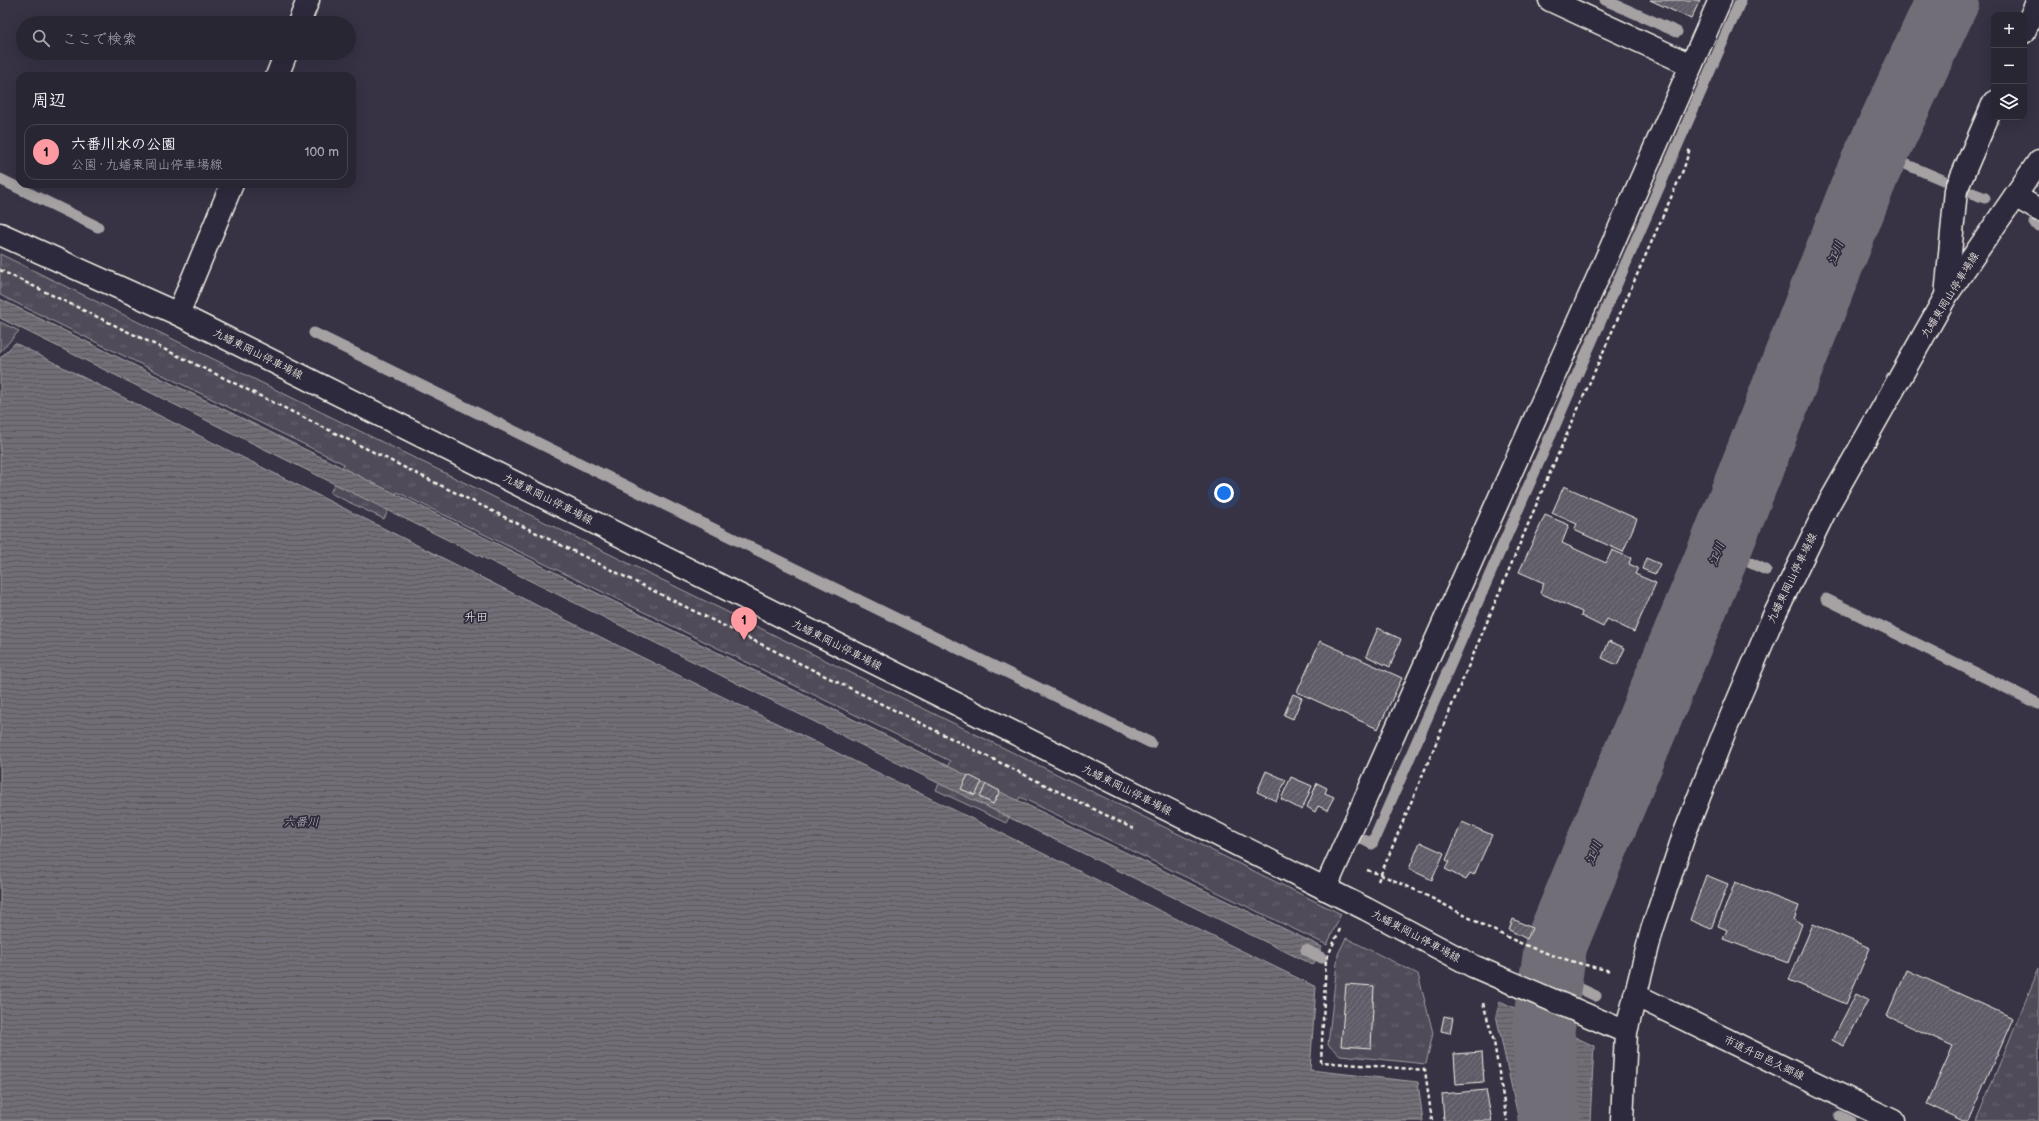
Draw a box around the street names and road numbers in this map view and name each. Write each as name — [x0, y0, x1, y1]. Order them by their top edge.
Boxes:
street label: 九蟠東岡山停車場線 — [1918, 250, 1982, 340]
street label: 九蟠東岡山停車場線 — [211, 326, 305, 382]
street label: 九蟠東岡山停車場線 — [501, 471, 595, 527]
street label: 九蟠東岡山停車場線 — [1764, 531, 1820, 625]
street label: 九蟠東岡山停車場線 — [790, 617, 884, 673]
street label: 九蟠東岡山停車場線 — [1080, 762, 1174, 818]
street label: 九蟠東岡山停車場線 — [1369, 907, 1463, 965]
street label: 市道升田邑久郷線 — [1722, 1033, 1806, 1083]

